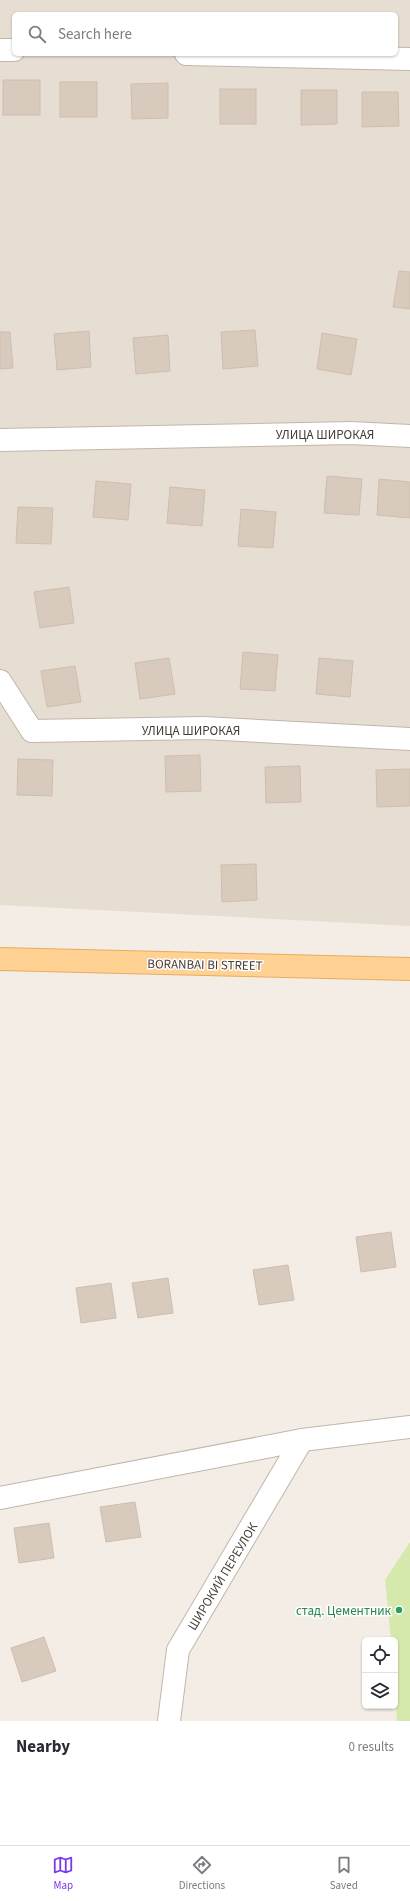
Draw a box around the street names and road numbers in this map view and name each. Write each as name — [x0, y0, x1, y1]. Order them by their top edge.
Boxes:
street label: УЛИЦА ШИРОКАЯ — [276, 426, 374, 444]
street label: УЛИЦА ШИРОКАЯ — [142, 722, 240, 740]
street label: BORANBAI BI STREET — [147, 955, 263, 975]
street label: ШИРОКИЙ ПЕРЕУЛОК — [184, 1519, 262, 1634]

